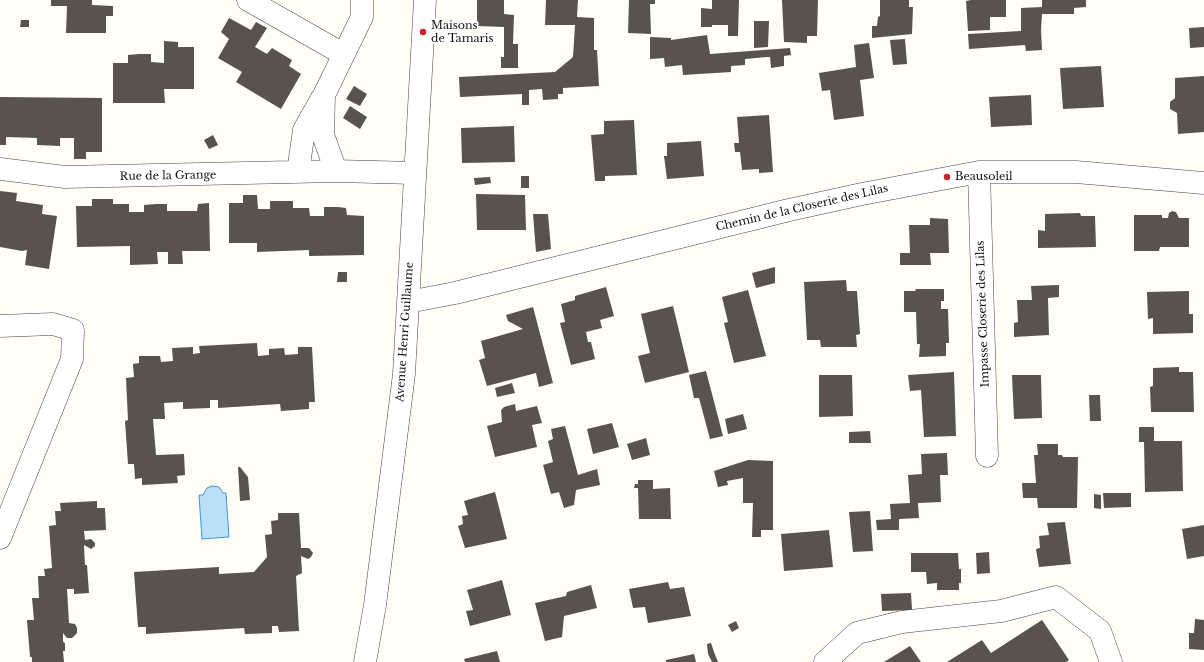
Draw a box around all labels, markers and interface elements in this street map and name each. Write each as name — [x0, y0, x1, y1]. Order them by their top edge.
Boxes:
place label: Maisons de Tamaris — [431, 19, 494, 45]
marker: Maisons de Tamaris — [418, 27, 428, 37]
street label: Rue de la Grange — [120, 169, 216, 183]
place label: Beausoleil — [955, 170, 1013, 184]
marker: Beausoleil — [942, 172, 952, 182]
street label: Chemin de la Closerie des Lilas — [715, 182, 889, 234]
street label: Impasse Closerie des Lilas — [974, 240, 992, 388]
street label: Avenue Henri Guillaume — [394, 262, 416, 402]

